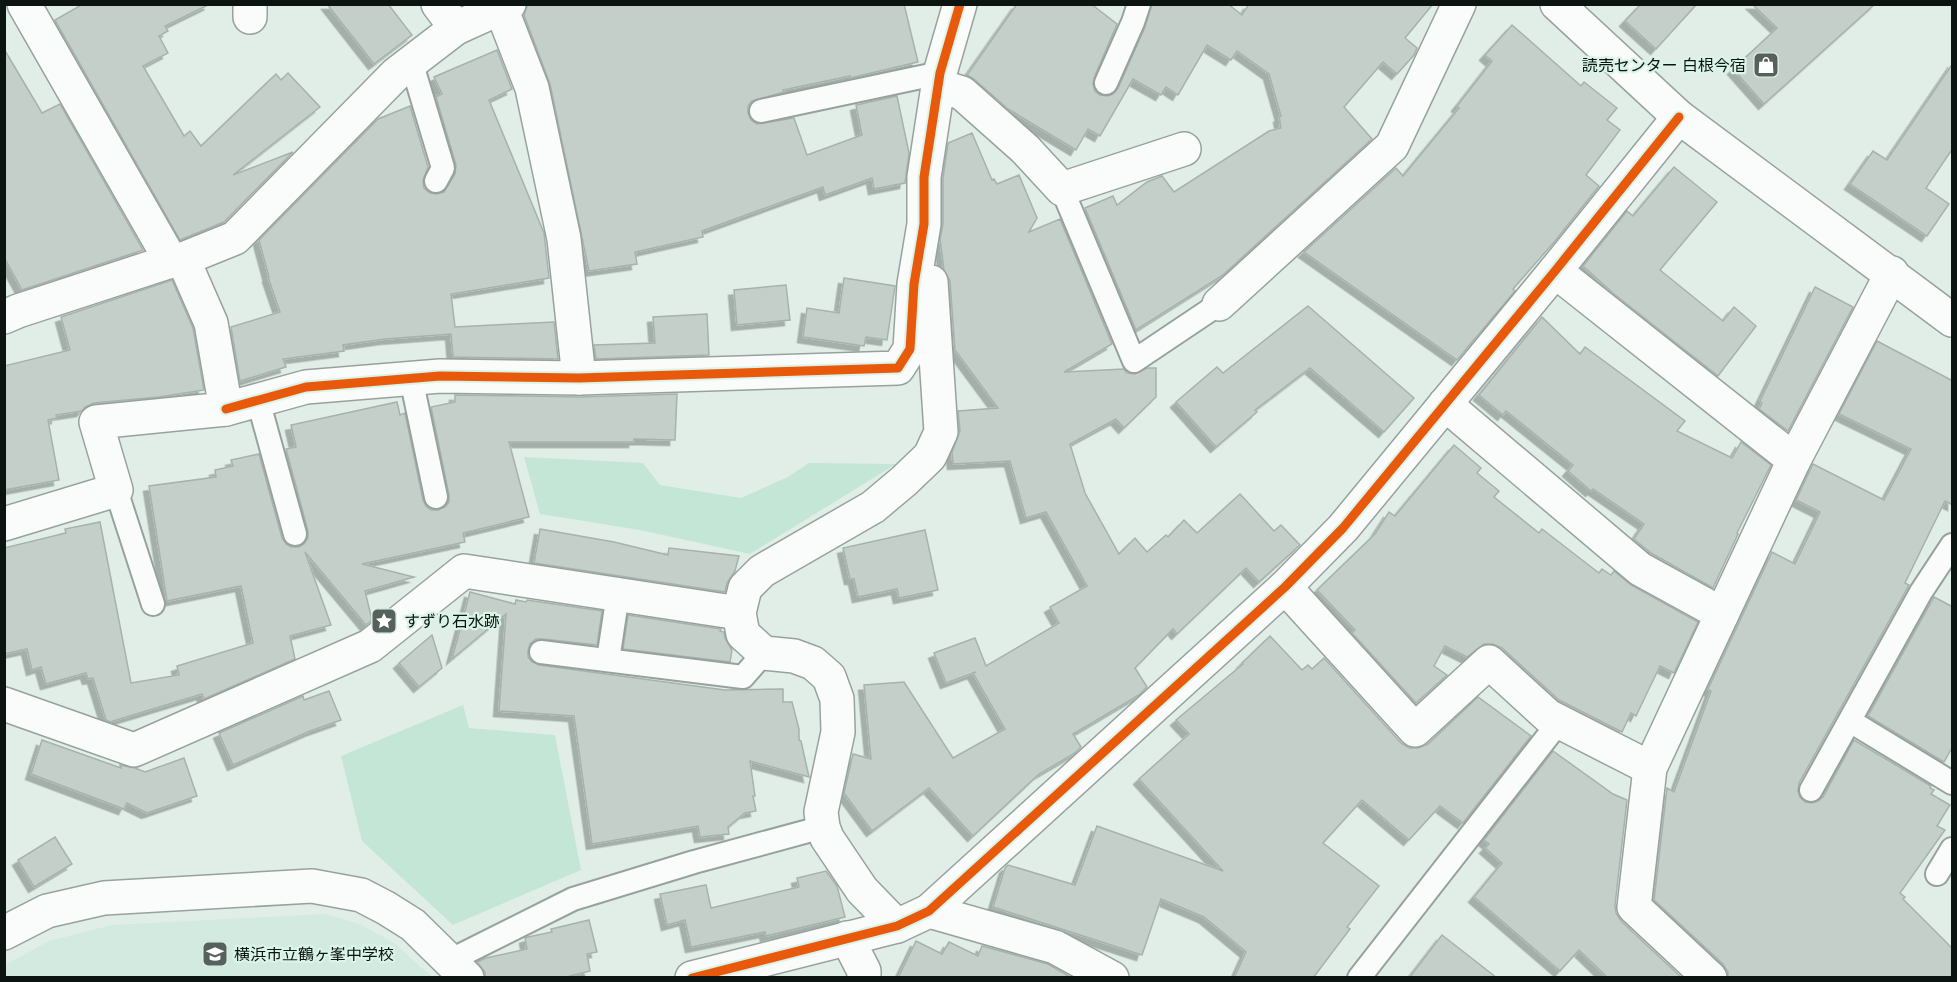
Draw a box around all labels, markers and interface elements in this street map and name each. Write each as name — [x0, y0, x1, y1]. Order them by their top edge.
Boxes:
shop icon: 読売センター 白根今宿 — [1751, 50, 1781, 80]
place label: 読売センター 白根今宿 — [1582, 54, 1746, 77]
place icon: すずり石水跡 — [369, 606, 399, 636]
place label: すずり石水跡 — [404, 610, 500, 633]
school or university icon: 横浜市立鶴ヶ峯中学校 — [200, 939, 230, 969]
place label: 横浜市立鶴ヶ峯中学校 — [234, 943, 394, 966]

